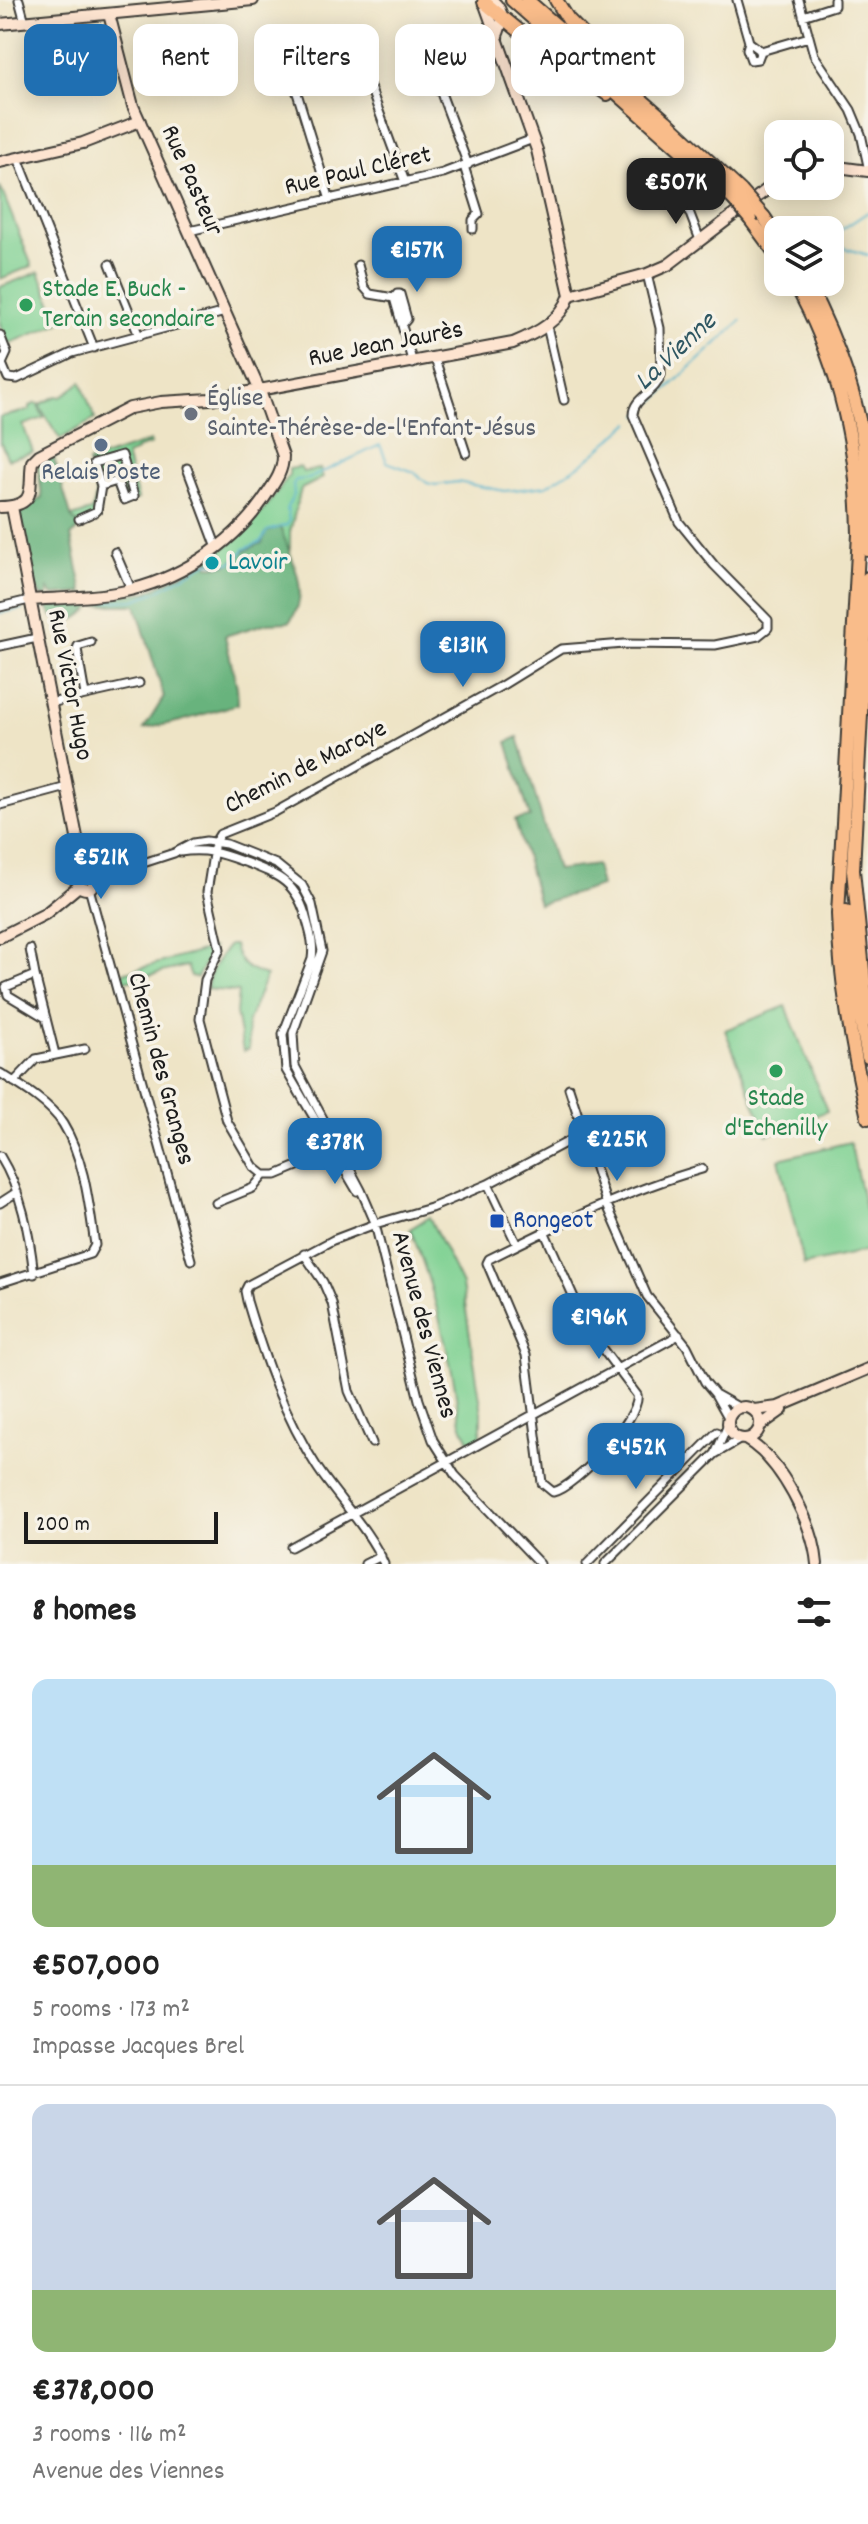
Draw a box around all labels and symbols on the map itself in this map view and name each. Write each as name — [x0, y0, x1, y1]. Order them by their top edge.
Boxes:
street label: Rue Pasteur — [150, 120, 232, 243]
street label: Rue Paul Cléret — [281, 137, 435, 207]
pin: €507K — [620, 158, 732, 226]
pin: €157K — [361, 226, 473, 294]
place label: Stade E. Buck - Terain secondaire — [42, 272, 215, 339]
marker: Stade E. Buck - Terain secondaire — [17, 296, 35, 314]
water label: La Vienne — [627, 303, 728, 402]
street label: Rue Jean Jaurès — [305, 312, 467, 378]
place label: Église Sainte-Thérèse-de-l'Enfant-Jésus — [207, 381, 536, 448]
marker: Église Sainte-Thérèse-de-l'Enfant-Jésus — [182, 405, 200, 423]
marker: Relais Poste — [92, 436, 110, 454]
place label: Relais Poste — [41, 455, 161, 492]
place label: Lavoir — [228, 545, 288, 582]
marker: Lavoir — [203, 554, 221, 572]
street label: Rue Victor Hugo — [36, 606, 102, 764]
pin: €131K — [407, 621, 519, 689]
street label: Chemin de Maraye — [218, 711, 394, 825]
pin: €521K — [45, 833, 157, 901]
street label: Chemin des Granges — [116, 969, 204, 1169]
marker: Stade d'Echenilly — [767, 1062, 785, 1080]
place label: Stade d'Echenilly — [725, 1081, 828, 1148]
pin: €225K — [561, 1115, 673, 1183]
pin: €378K — [279, 1118, 391, 1186]
place label: Rongeot — [513, 1203, 594, 1240]
marker: Rongeot — [488, 1212, 506, 1230]
street label: Avenue des Viennes — [380, 1227, 466, 1423]
pin: €196K — [543, 1293, 655, 1361]
pin: €452K — [580, 1423, 692, 1491]
scale bar — [24, 1508, 218, 1544]

